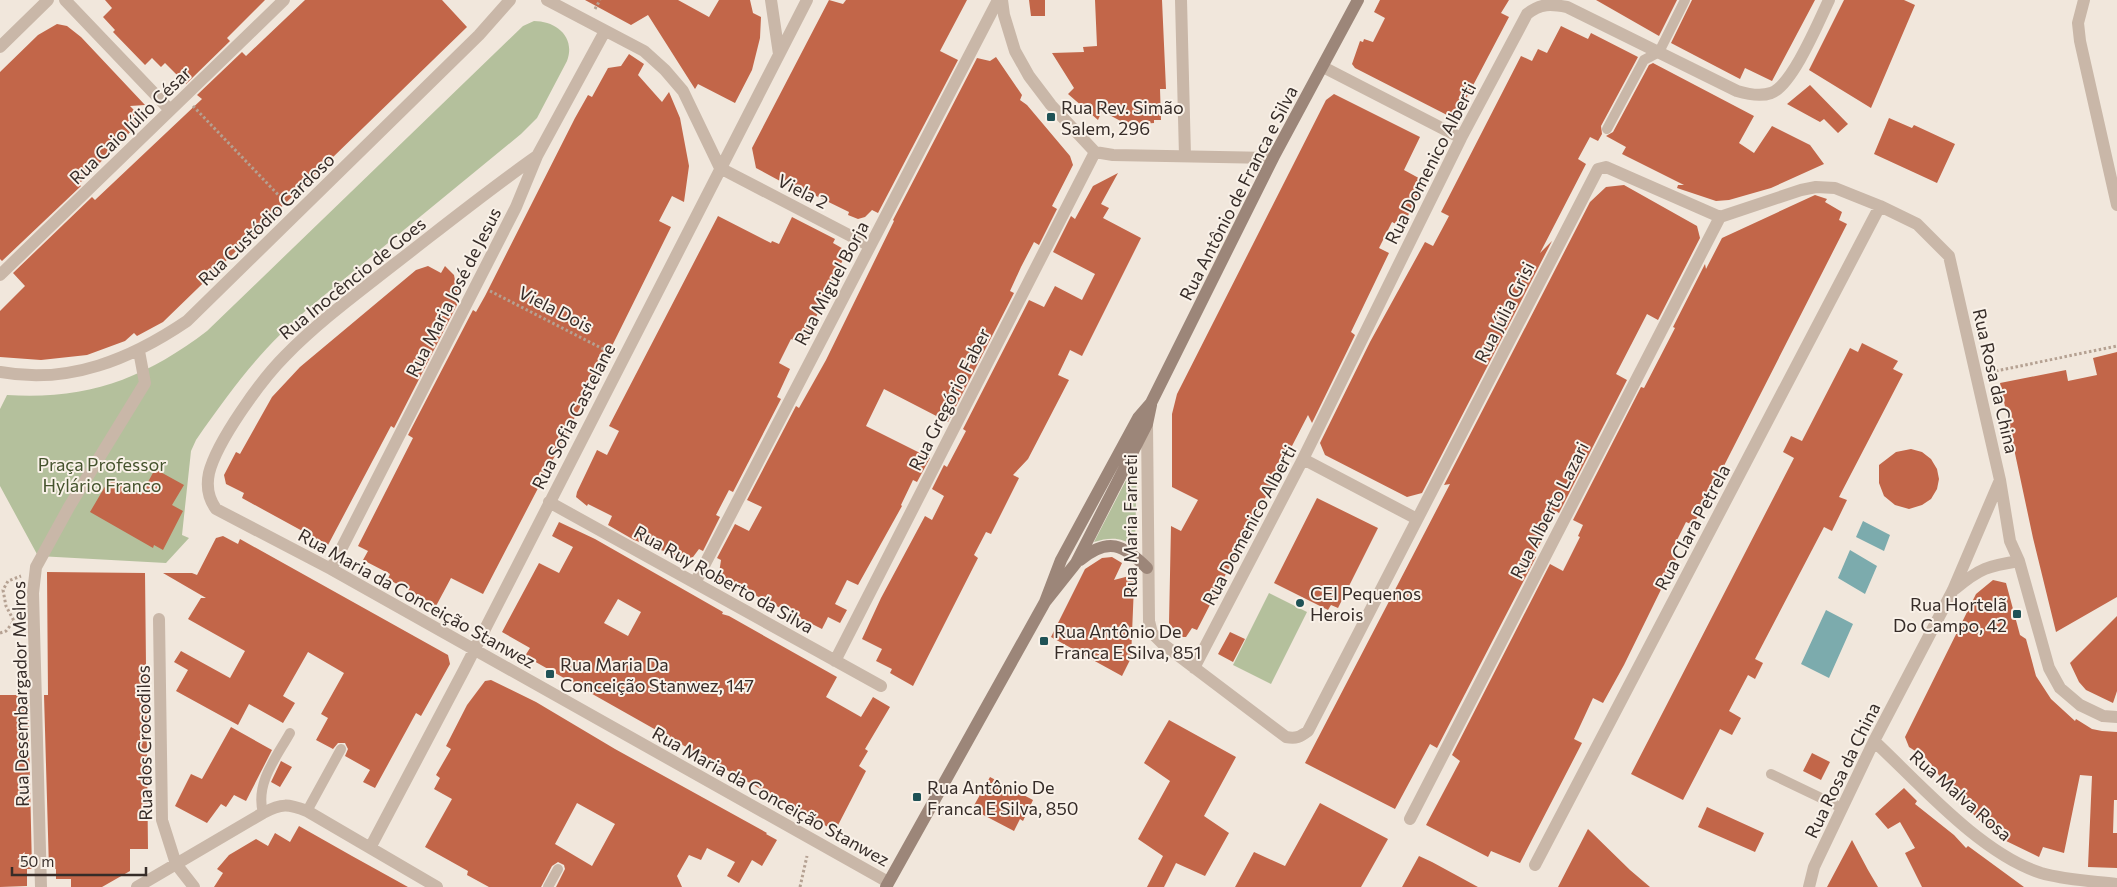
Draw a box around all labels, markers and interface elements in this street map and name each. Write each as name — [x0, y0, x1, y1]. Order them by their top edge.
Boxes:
street label: Rua Caio Júlio César — [65, 61, 195, 189]
street label: Rua Domenico Alberti — [1380, 78, 1480, 248]
street label: Rua Antônio de Franca e Silva — [1174, 82, 1302, 304]
place label: Rua Rev. Simão Salem, 296 — [1061, 96, 1184, 139]
marker: Rua Rev. Simão Salem, 296 — [1045, 111, 1057, 123]
street label: Rua Custódio Cardoso — [193, 148, 339, 290]
street label: Viela 2 — [774, 169, 832, 213]
street label: Rua Maria José de Jesus — [401, 203, 505, 381]
street label: Rua Inocêncio de Goes — [274, 212, 430, 344]
street label: Rua Miguel Borja — [789, 217, 873, 349]
street label: Rua Júlia Grisi — [1469, 258, 1539, 366]
street label: Viela Dois — [515, 281, 597, 337]
street label: Rua Rosa da China — [1969, 306, 2023, 456]
street label: Rua Gregório Faber — [903, 324, 995, 474]
street label: Rua Sofia Castelane — [527, 339, 619, 493]
street label: Rua Alberto Lazari — [1505, 438, 1593, 582]
street label: Rua Domenico Alberti — [1197, 441, 1301, 609]
park label: Praça Professor Hylário Franco — [38, 453, 166, 496]
street label: Rua Maria Farneti — [1119, 454, 1141, 598]
street label: Rua Clara Petrela — [1650, 460, 1734, 594]
street label: Rua Ruy Roberto da Silva — [630, 520, 818, 638]
street label: Rua Maria da Conceição Stanwez — [294, 523, 540, 673]
street label: Rua Desembargador Melros — [7, 581, 33, 807]
place label: CEI Pequenos Herois — [1310, 582, 1421, 625]
place label: Rua Hortelã Do Campo, 42 — [1893, 593, 2007, 636]
marker: CEI Pequenos Herois — [1294, 597, 1306, 609]
marker: Rua Hortelã Do Campo, 42 — [2011, 608, 2023, 620]
place label: Rua Antônio De Franca E Silva, 851 — [1054, 620, 1201, 663]
marker: Rua Antônio De Franca E Silva, 851 — [1038, 635, 1050, 647]
place label: Rua Maria Da Conceição Stanwez, 147 — [560, 653, 754, 696]
street label: Rua dos Crocodilos — [132, 665, 156, 821]
marker: Rua Maria Da Conceição Stanwez, 147 — [544, 668, 556, 680]
street label: Rua Rosa da China — [1800, 699, 1884, 841]
street label: Rua Maria da Conceição Stanwez — [648, 721, 894, 871]
street label: Rua Malva Rosa — [1906, 745, 2016, 845]
place label: Rua Antônio De Franca E Silva, 850 — [927, 776, 1079, 819]
marker: Rua Antônio De Franca E Silva, 850 — [911, 791, 923, 803]
scale bar — [12, 844, 146, 876]
text: 50 m — [20, 852, 54, 870]

